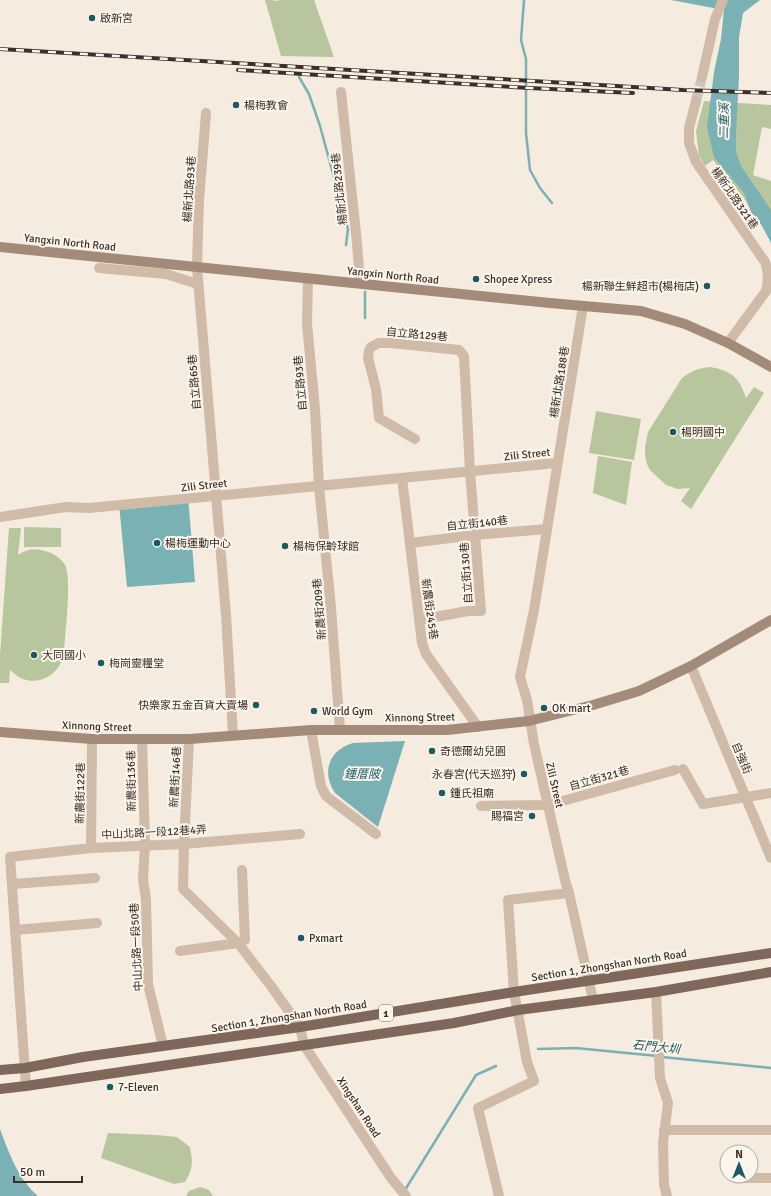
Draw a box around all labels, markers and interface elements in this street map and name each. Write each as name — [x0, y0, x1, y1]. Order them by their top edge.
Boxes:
place label: 啟新宮 — [100, 12, 133, 25]
marker: 啟新宮 — [87, 13, 97, 23]
place label: 楊梅教會 — [244, 99, 288, 112]
marker: 楊梅教會 — [231, 100, 241, 110]
water label: 二重溪 — [717, 101, 732, 139]
street label: 楊新北路239巷 — [329, 152, 350, 226]
street label: 楊新北路93巷 — [181, 155, 198, 223]
street label: 楊新北路321巷 — [708, 165, 761, 232]
street label: Yangxin North Road — [23, 231, 117, 254]
street label: Yangxin North Road — [346, 264, 440, 287]
place label: Shopee Xpress — [484, 273, 553, 286]
marker: Shopee Xpress — [471, 274, 481, 284]
place label: 楊新聯生鮮超市(楊梅店) — [582, 280, 699, 293]
marker: 楊新聯生鮮超市(楊梅店) — [702, 281, 712, 291]
street label: 自立路129巷 — [386, 325, 448, 344]
street label: 楊新北路188巷 — [547, 345, 572, 419]
street label: 自立路65巷 — [186, 354, 203, 410]
street label: 自立路93巷 — [292, 355, 309, 411]
place label: 楊明國中 — [681, 426, 725, 439]
marker: 楊明國中 — [668, 427, 678, 437]
street label: Zili Street — [503, 446, 551, 463]
street label: Zili Street — [180, 477, 228, 494]
street label: 自立街140巷 — [446, 514, 508, 533]
place label: 楊梅運動中心 — [165, 537, 231, 550]
marker: 楊梅運動中心 — [152, 538, 162, 548]
place label: 楊梅保齡球館 — [293, 540, 359, 553]
marker: 楊梅保齡球館 — [280, 541, 290, 551]
street label: 自立街130巷 — [458, 542, 475, 604]
street label: 新農街209巷 — [310, 578, 329, 640]
street label: 新農街245巷 — [419, 578, 440, 641]
place label: 大同國小 — [42, 649, 86, 662]
marker: 大同國小 — [29, 650, 39, 660]
place label: 梅崗靈糧堂 — [109, 657, 164, 670]
marker: 梅崗靈糧堂 — [96, 658, 106, 668]
place label: 快樂家五金百貨大賣場 — [138, 699, 248, 712]
marker: 快樂家五金百貨大賣場 — [251, 700, 261, 710]
place label: OK mart — [552, 702, 591, 715]
marker: OK mart — [539, 703, 549, 713]
place label: World Gym — [322, 705, 373, 718]
marker: World Gym — [309, 706, 319, 716]
street label: Xinnong Street — [385, 710, 455, 725]
street label: Xinnong Street — [62, 719, 132, 734]
street label: 自強街 — [729, 740, 754, 776]
place label: 奇德爾幼兒園 — [440, 745, 506, 758]
street label: 新農街146巷 — [167, 746, 184, 808]
marker: 奇德爾幼兒園 — [427, 746, 437, 756]
street label: 新農街136巷 — [124, 750, 139, 812]
street label: Zili Street — [543, 761, 566, 809]
street label: 新農街122巷 — [73, 762, 88, 824]
street label: 自立街321巷 — [568, 764, 631, 793]
water label: 鍾厝陂 — [344, 767, 382, 782]
place label: 永春宮(代天巡狩) — [432, 768, 516, 781]
marker: 永春宮(代天巡狩) — [519, 769, 529, 779]
place label: 鍾氏祖廟 — [450, 787, 494, 800]
marker: 鍾氏祖廟 — [437, 788, 447, 798]
place label: 賜福宮 — [491, 810, 524, 823]
marker: 賜福宮 — [527, 811, 537, 821]
street label: 中山北路一段12巷4弄 — [101, 823, 207, 842]
street label: 中山北路一段50巷 — [128, 902, 145, 992]
place label: Pxmart — [309, 932, 343, 945]
marker: Pxmart — [296, 933, 306, 943]
street label: Section 1, Zhongshan North Road — [531, 947, 688, 984]
street label: Section 1, Zhongshan North Road — [211, 998, 368, 1035]
road number: 1 — [379, 1005, 393, 1021]
water label: 石門大圳 — [631, 1038, 683, 1058]
street label: Xingshan Road — [334, 1075, 383, 1140]
place label: 7-Eleven — [118, 1081, 159, 1094]
marker: 7-Eleven — [105, 1082, 115, 1092]
north arrow — [719, 1144, 759, 1184]
text: N — [735, 1148, 743, 1161]
scale bar — [14, 1158, 82, 1184]
text: 50 m — [20, 1165, 45, 1180]

